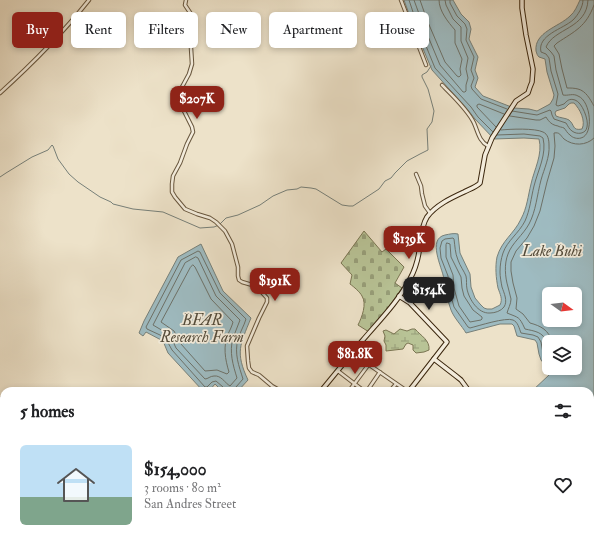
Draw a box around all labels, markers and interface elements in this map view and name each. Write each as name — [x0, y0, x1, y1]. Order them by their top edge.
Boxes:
chip: Buy — [12, 12, 63, 48]
chip: Rent — [71, 12, 126, 48]
chip: Filters — [134, 12, 198, 48]
chip: New — [206, 12, 261, 48]
chip: Apartment — [269, 12, 357, 48]
chip: House — [365, 12, 429, 48]
pin: $207K — [169, 86, 225, 120]
text: $207K — [179, 91, 215, 107]
pin: $139K — [381, 226, 437, 260]
text: $139K — [393, 231, 425, 247]
water label: Lake Buhi — [521, 242, 582, 261]
pin: $191K — [247, 268, 303, 302]
text: $191K — [259, 273, 291, 289]
pin: $154K — [401, 277, 457, 311]
text: $154K — [412, 282, 446, 298]
north arrow — [542, 287, 582, 327]
map controls — [542, 287, 582, 375]
water label: BFAR Research Farm — [159, 311, 244, 347]
button: layers — [542, 335, 582, 375]
pin: $81.8K — [322, 341, 388, 375]
text: $81.8K — [337, 346, 373, 362]
icon: filters — [552, 400, 574, 422]
text: 5 homes — [20, 401, 74, 422]
text: $154,000 — [144, 459, 206, 480]
icon: home — [52, 461, 100, 509]
icon: heart — [552, 474, 574, 496]
text: 3 rooms · 80 m² — [144, 480, 221, 496]
text: San Andres Street — [144, 496, 236, 512]

